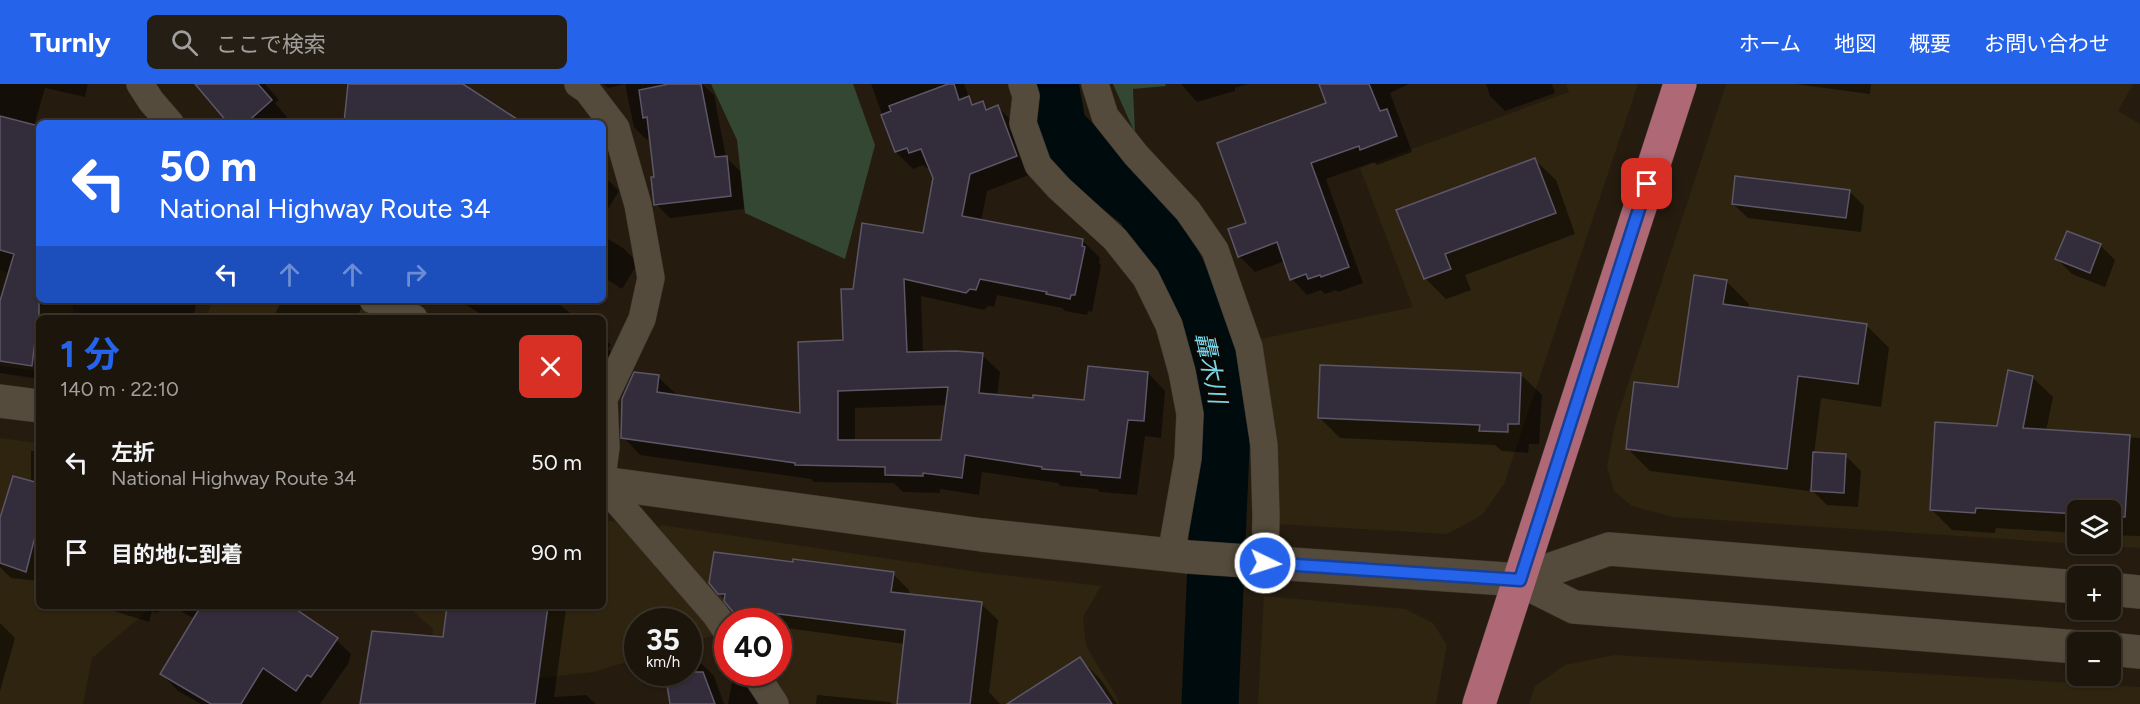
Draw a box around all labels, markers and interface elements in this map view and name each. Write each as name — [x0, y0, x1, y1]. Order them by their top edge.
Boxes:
search box — [147, 15, 567, 69]
text: Turnly — [30, 25, 111, 59]
icon: search — [168, 26, 201, 59]
text: ここで検索 — [216, 31, 326, 58]
text: ホーム — [1739, 31, 1801, 56]
text: 地図 — [1834, 31, 1876, 56]
text: 概要 — [1909, 31, 1951, 56]
text: お問い合わせ — [1984, 31, 2110, 56]
text: 50 m — [159, 141, 257, 192]
icon: left — [60, 144, 138, 222]
pin — [1621, 158, 1672, 209]
icon: arrive — [1630, 167, 1663, 200]
text: National Highway Route 34 — [159, 192, 490, 225]
icon: left — [210, 258, 243, 291]
icon: ahead — [273, 258, 306, 291]
icon: ahead — [336, 258, 369, 291]
icon: right — [399, 258, 432, 291]
water label: 轟木川 — [1189, 330, 1233, 409]
text: 1 分 — [60, 333, 120, 376]
button: close — [519, 335, 582, 398]
text: 140 m · 22:10 — [60, 377, 179, 401]
text: 左折 — [111, 439, 155, 466]
icon: left — [60, 446, 93, 479]
text: 50 m — [531, 449, 582, 476]
text: National Highway Route 34 — [111, 466, 357, 490]
map controls — [2067, 500, 2121, 686]
button: layers — [2067, 500, 2121, 554]
position arrow — [1233, 531, 1297, 595]
icon: arrive — [60, 536, 93, 569]
text: 90 m — [531, 539, 582, 566]
text: 目的地に到着 — [111, 541, 243, 568]
button: + — [2067, 566, 2121, 620]
speed limit sign: 40 — [714, 608, 792, 686]
text: 35 — [646, 621, 680, 658]
button: − — [2067, 632, 2121, 686]
text: km/h — [646, 653, 680, 671]

